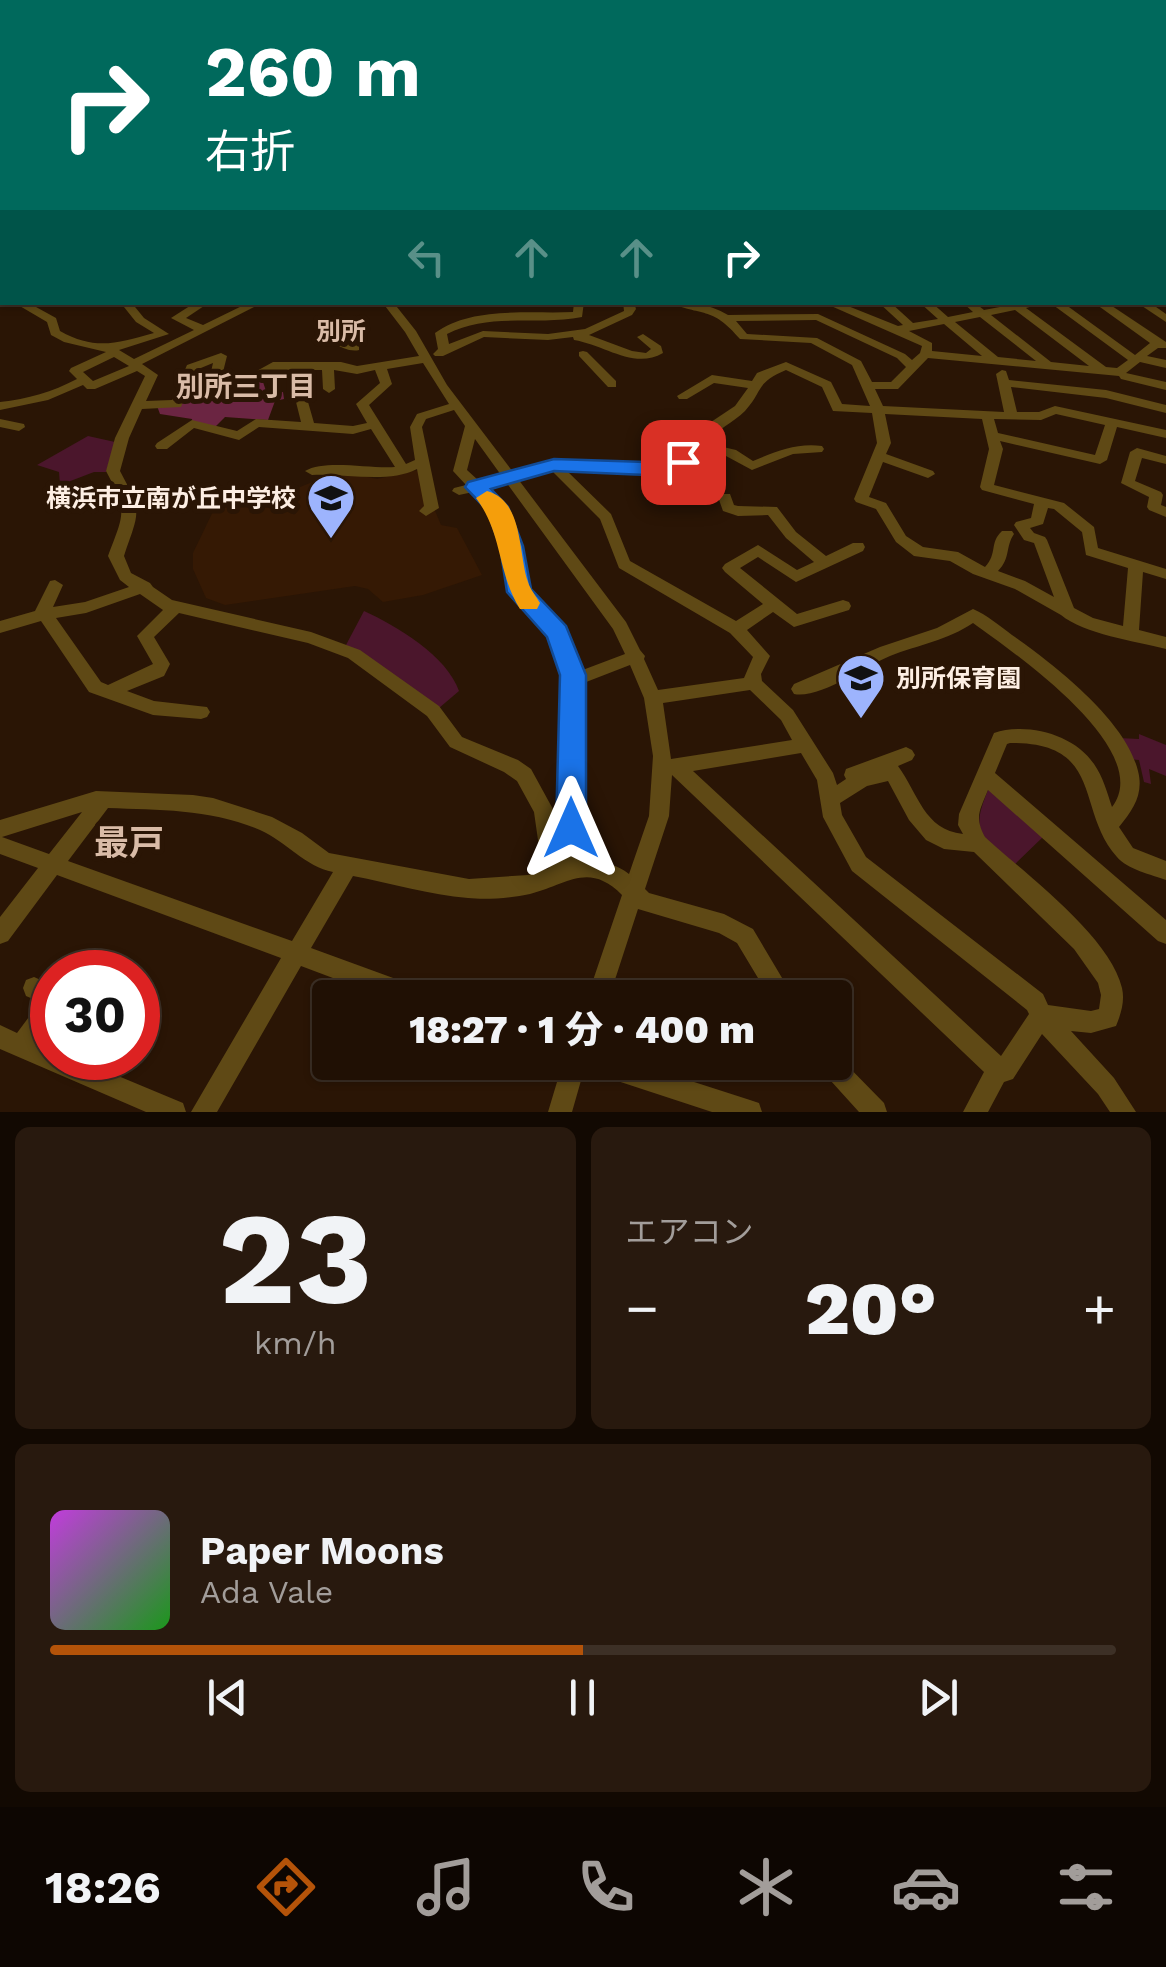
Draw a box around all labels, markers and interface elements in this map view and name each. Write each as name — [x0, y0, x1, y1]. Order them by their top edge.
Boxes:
text: 260 m — [205, 31, 421, 113]
icon: right — [40, 40, 170, 170]
text: 右折 — [205, 125, 295, 178]
icon: left — [399, 230, 454, 285]
icon: ahead — [504, 230, 559, 285]
icon: ahead — [609, 230, 664, 285]
icon: right — [714, 230, 769, 285]
district label: 別所 — [316, 317, 366, 346]
district label: 別所三丁目 — [176, 370, 316, 403]
pin — [641, 420, 726, 505]
icon: arrive — [656, 435, 711, 490]
school or university icon: 横浜市立南が丘中学校 — [305, 472, 357, 540]
place label: 横浜市立南が丘中学校 — [46, 484, 296, 513]
school or university icon: 別所保育園 — [835, 652, 887, 720]
place label: 別所保育園 — [896, 664, 1021, 693]
position arrow — [519, 776, 623, 880]
district label: 最戸 — [94, 822, 164, 864]
speed limit sign: 30 — [30, 950, 160, 1080]
text: 18:27 · 1 分 · 400 m — [409, 1008, 755, 1052]
text: 23 — [218, 1182, 373, 1335]
text: エアコン — [626, 1213, 754, 1251]
text: 20° — [805, 1264, 937, 1352]
text: − — [626, 1276, 659, 1340]
text: + — [1083, 1276, 1116, 1340]
text: km/h — [254, 1324, 336, 1362]
text: Paper Moons — [200, 1529, 444, 1573]
text: Ada Vale — [200, 1573, 333, 1611]
icon: previous — [200, 1670, 255, 1725]
icon: pause — [555, 1670, 610, 1725]
icon: next — [911, 1670, 966, 1725]
icon: directions — [251, 1852, 321, 1922]
icon: music — [411, 1852, 481, 1922]
icon: phone — [571, 1852, 641, 1922]
icon: climate — [731, 1852, 801, 1922]
icon: car — [891, 1852, 961, 1922]
icon: filters — [1051, 1852, 1121, 1922]
text: 18:26 — [45, 1861, 161, 1914]

